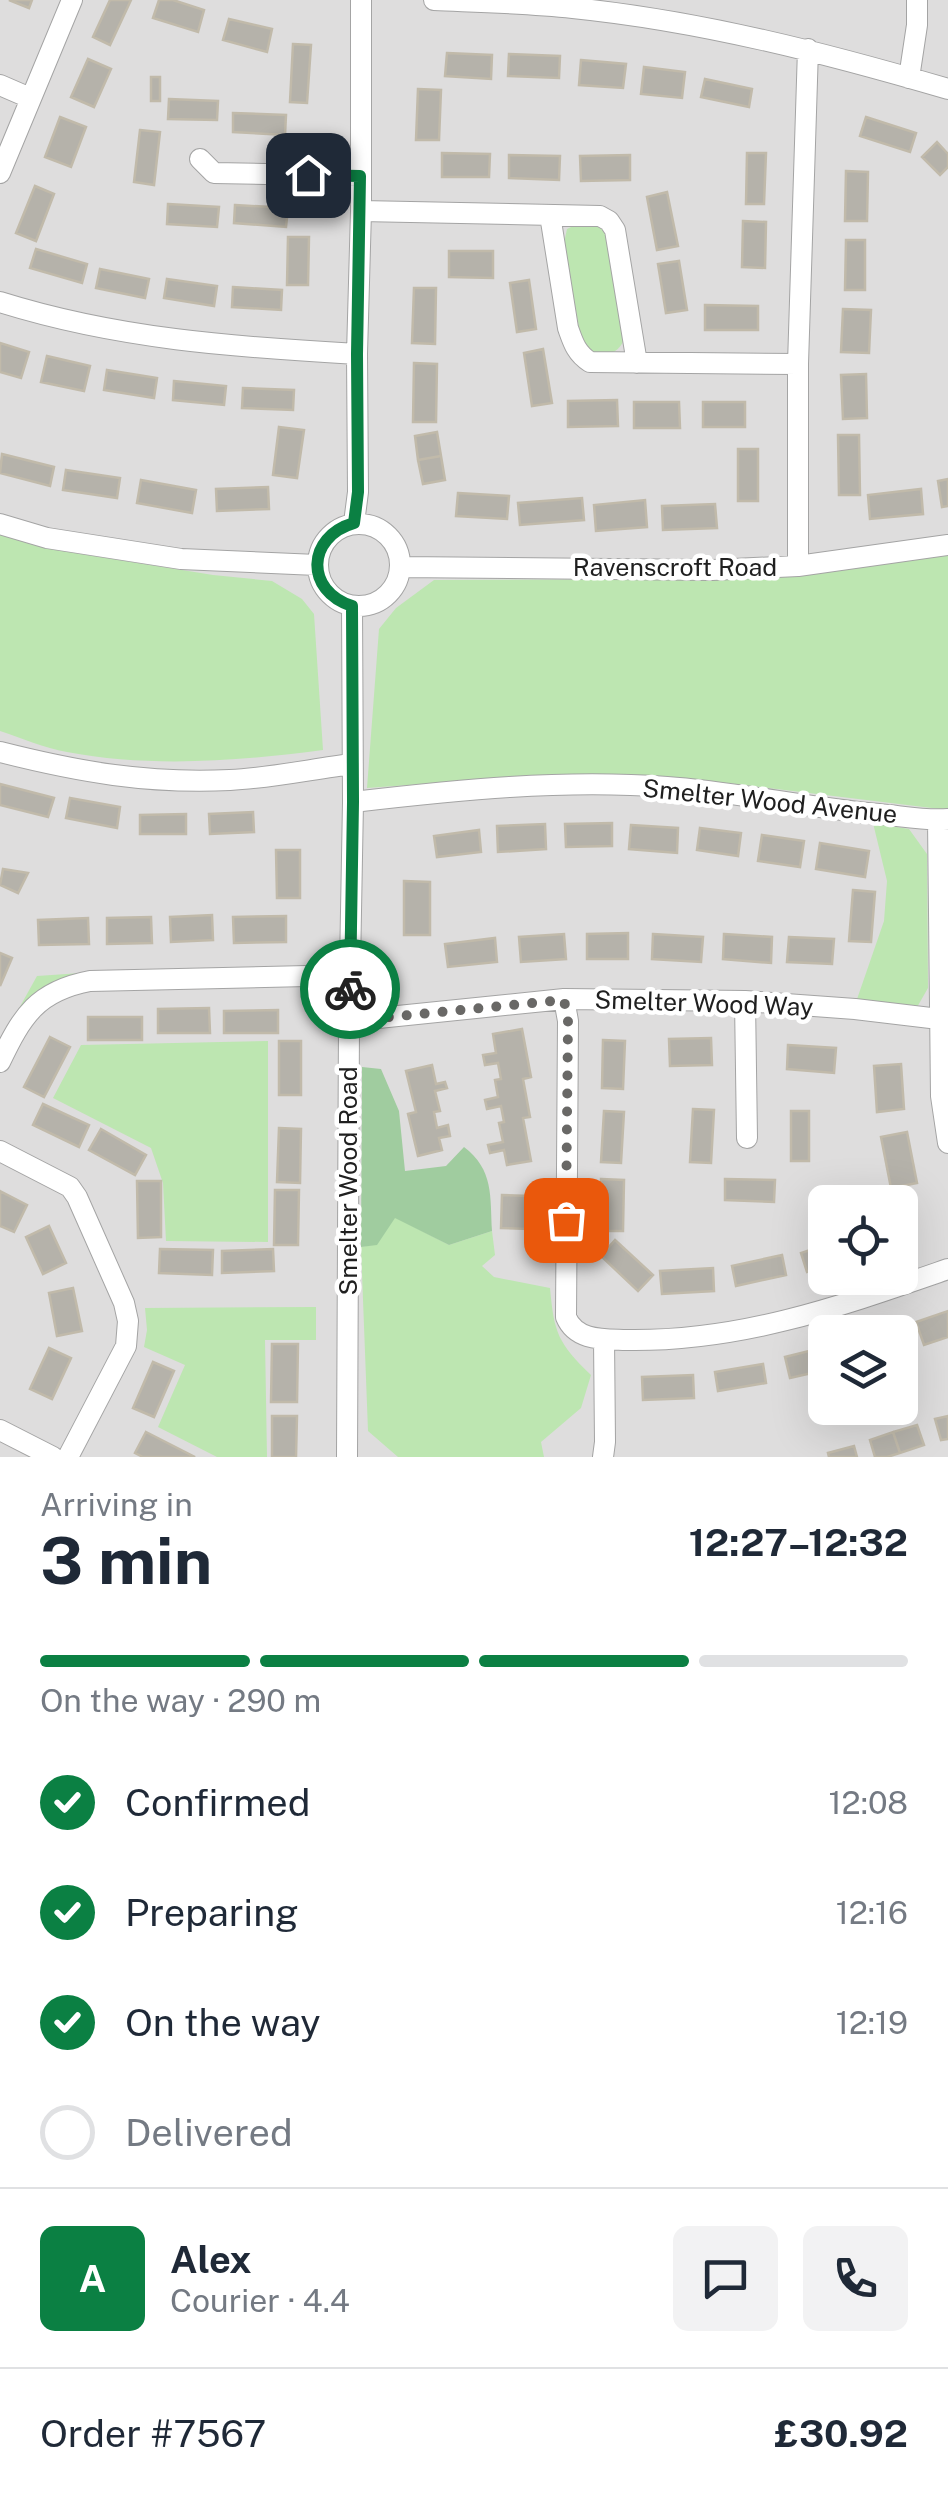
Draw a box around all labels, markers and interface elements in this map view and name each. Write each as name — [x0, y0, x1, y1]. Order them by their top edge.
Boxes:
pin — [266, 133, 351, 218]
icon: home — [281, 148, 336, 203]
street label: Ravenscroft Road — [573, 552, 777, 582]
street label: Smelter Wood Avenue — [641, 773, 899, 829]
courier — [300, 939, 400, 1039]
icon: bike — [323, 962, 378, 1017]
street label: Smelter Wood Way — [594, 984, 814, 1022]
street label: Smelter Wood Road — [333, 1066, 363, 1296]
pin — [524, 1178, 609, 1263]
map controls — [808, 1185, 918, 1425]
button: locate — [808, 1185, 918, 1295]
icon: bag — [539, 1193, 594, 1248]
button: layers — [808, 1315, 918, 1425]
text: Arriving in — [40, 1486, 193, 1523]
text: 12:27–12:32 — [689, 1520, 908, 1565]
text: 3 min — [40, 1522, 212, 1599]
text: On the way · 290 m — [40, 1682, 321, 1719]
icon: check — [40, 1775, 95, 1830]
text: Confirmed — [125, 1780, 310, 1825]
text: 12:08 — [829, 1784, 908, 1821]
icon: check — [40, 1885, 95, 1940]
text: Preparing — [125, 1890, 299, 1935]
text: 12:16 — [836, 1894, 908, 1931]
icon: check — [40, 1995, 95, 2050]
text: On the way — [125, 2000, 321, 2045]
text: 12:19 — [836, 2004, 908, 2041]
text: Delivered — [125, 2110, 293, 2155]
button: chat — [673, 2226, 778, 2331]
button: phone — [803, 2226, 908, 2331]
text: Alex — [170, 2237, 252, 2282]
text: A — [79, 2256, 106, 2301]
text: Courier · 4.4 — [170, 2282, 350, 2319]
text: Order #7567 — [40, 2411, 266, 2456]
text: £30.92 — [774, 2411, 908, 2456]

